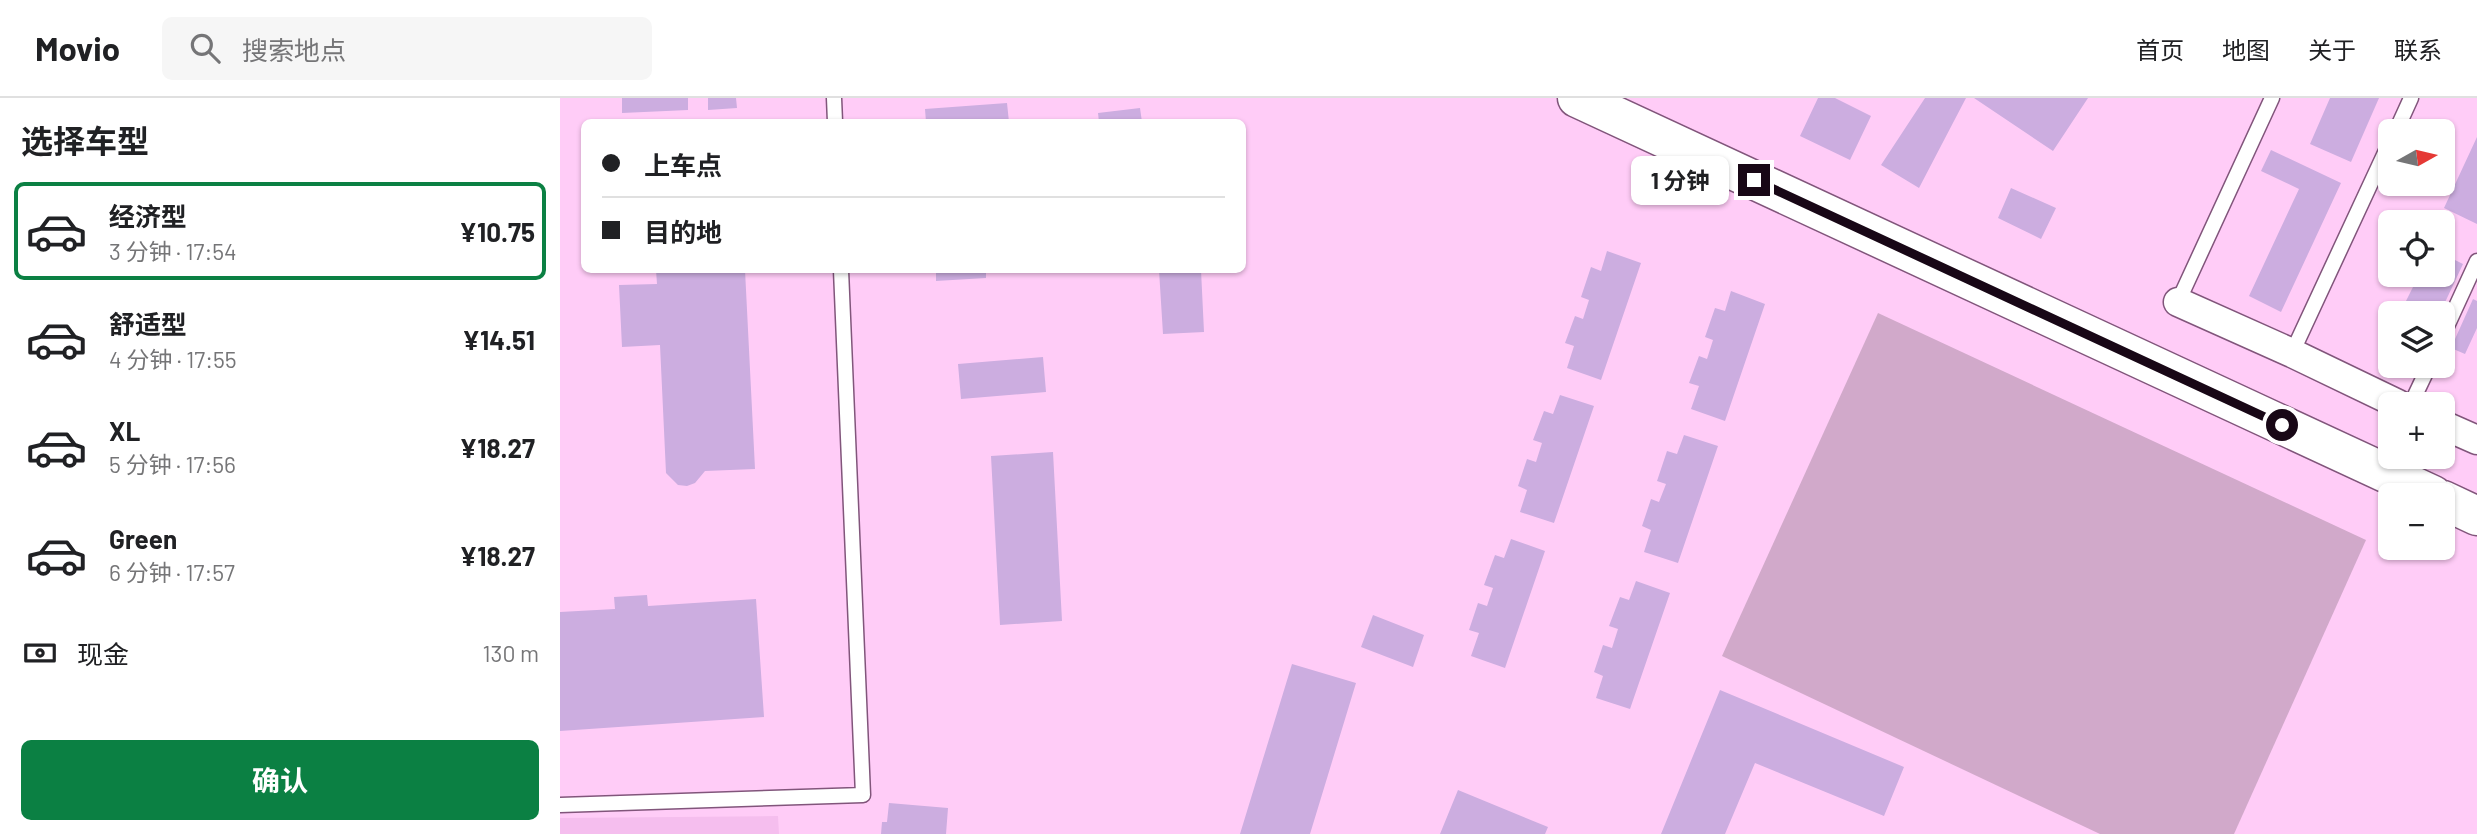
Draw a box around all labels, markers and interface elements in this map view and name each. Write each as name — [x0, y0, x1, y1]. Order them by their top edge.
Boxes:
search box — [162, 17, 652, 80]
text: Movio — [35, 28, 120, 68]
icon: search — [186, 29, 224, 67]
text: 搜索地点 — [242, 34, 346, 65]
text: 首页 — [2136, 35, 2184, 64]
text: 地图 — [2222, 35, 2270, 64]
text: 关于 — [2308, 35, 2356, 64]
text: 联系 — [2394, 35, 2442, 64]
north arrow — [2378, 119, 2455, 196]
map controls — [2378, 119, 2455, 560]
text: 选择车型 — [21, 121, 149, 159]
text: 上车点 — [644, 149, 722, 180]
callout: 1 分钟 — [1632, 155, 1730, 204]
route end — [1738, 164, 1770, 196]
text: 1 分钟 — [1651, 166, 1709, 194]
icon: car — [25, 200, 88, 263]
text: 经济型 — [109, 200, 187, 231]
button: locate — [2378, 210, 2455, 287]
text: ¥10.75 — [459, 216, 535, 247]
text: 目的地 — [644, 216, 722, 247]
text: 3 分钟 · 17:54 — [109, 237, 237, 265]
button: layers — [2378, 301, 2455, 378]
icon: car — [25, 308, 88, 371]
text: 舒适型 — [109, 308, 187, 339]
text: ¥14.51 — [462, 324, 535, 355]
text: 4 分钟 · 17:55 — [109, 345, 237, 373]
button: + — [2378, 392, 2455, 469]
route start — [2266, 409, 2298, 441]
text: XL — [109, 415, 140, 446]
icon: car — [25, 416, 88, 479]
text: ¥18.27 — [459, 432, 535, 463]
text: 5 分钟 · 17:56 — [109, 450, 236, 478]
button: − — [2378, 483, 2455, 560]
text: Green — [109, 523, 177, 554]
icon: car — [25, 524, 88, 587]
text: ¥18.27 — [459, 540, 535, 571]
text: 6 分钟 · 17:57 — [109, 558, 235, 586]
icon: cash — [21, 634, 59, 672]
text: 现金 — [77, 638, 129, 669]
text: 130 m — [482, 639, 539, 667]
button: 确认 — [21, 740, 539, 820]

